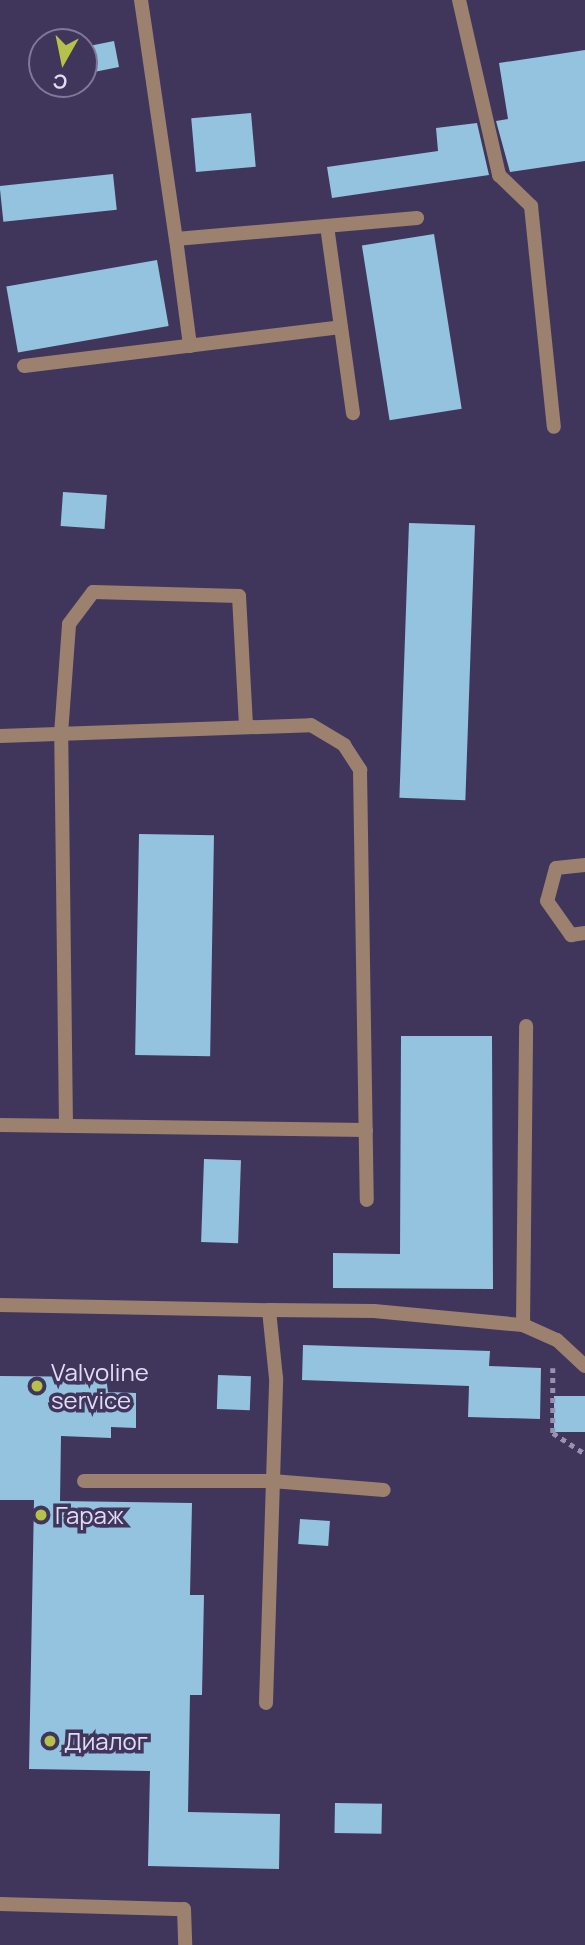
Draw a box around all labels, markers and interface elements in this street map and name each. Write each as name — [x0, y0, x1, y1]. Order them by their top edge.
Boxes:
north arrow — [28, 28, 98, 98]
text: С — [51, 68, 69, 96]
place label: Valvoline service — [51, 1358, 149, 1414]
marker: Valvoline service — [29, 1378, 45, 1394]
place label: Гараж — [55, 1501, 124, 1529]
marker: Гараж — [33, 1507, 49, 1523]
place label: Диалог — [64, 1727, 148, 1755]
marker: Диалог — [42, 1733, 58, 1749]

